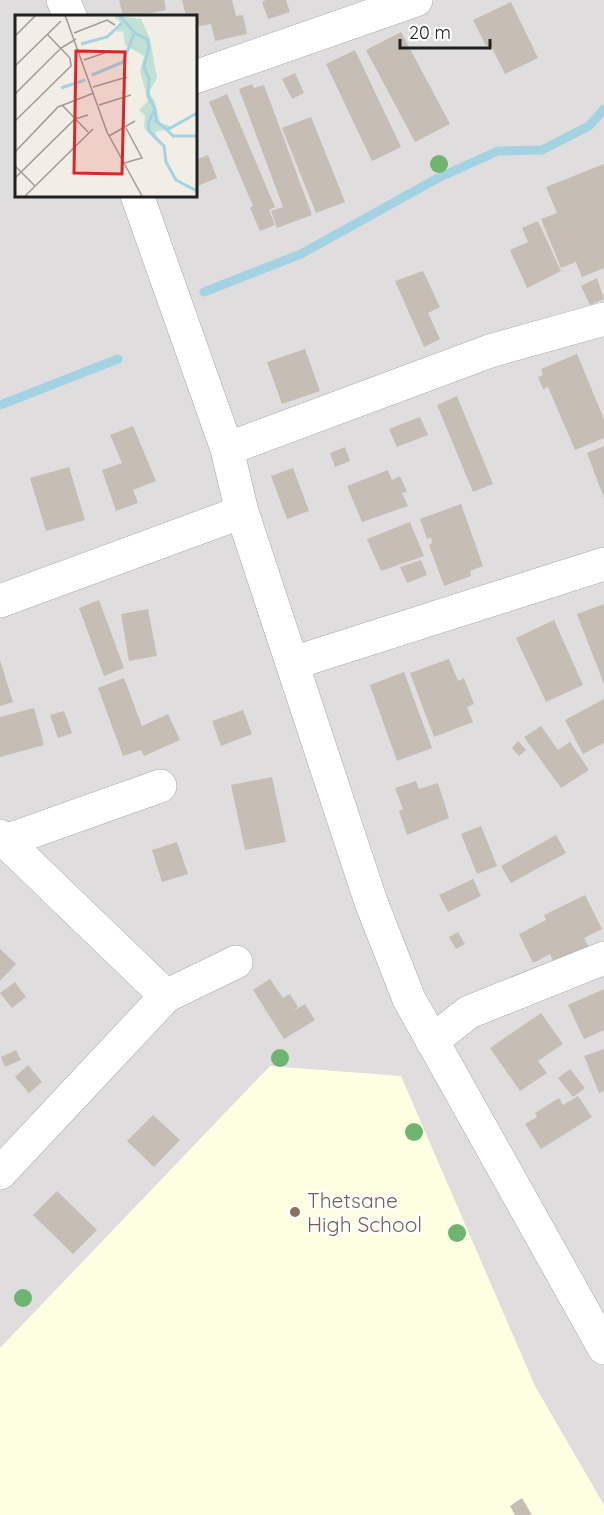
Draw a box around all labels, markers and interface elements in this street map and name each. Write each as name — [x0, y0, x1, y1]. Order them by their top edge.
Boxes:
scale bar — [400, 12, 490, 50]
inset map — [15, 15, 196, 196]
text: 20 m — [409, 21, 451, 44]
place label: Thetsane High School — [307, 1187, 422, 1237]
marker: Thetsane High School — [288, 1205, 302, 1219]

